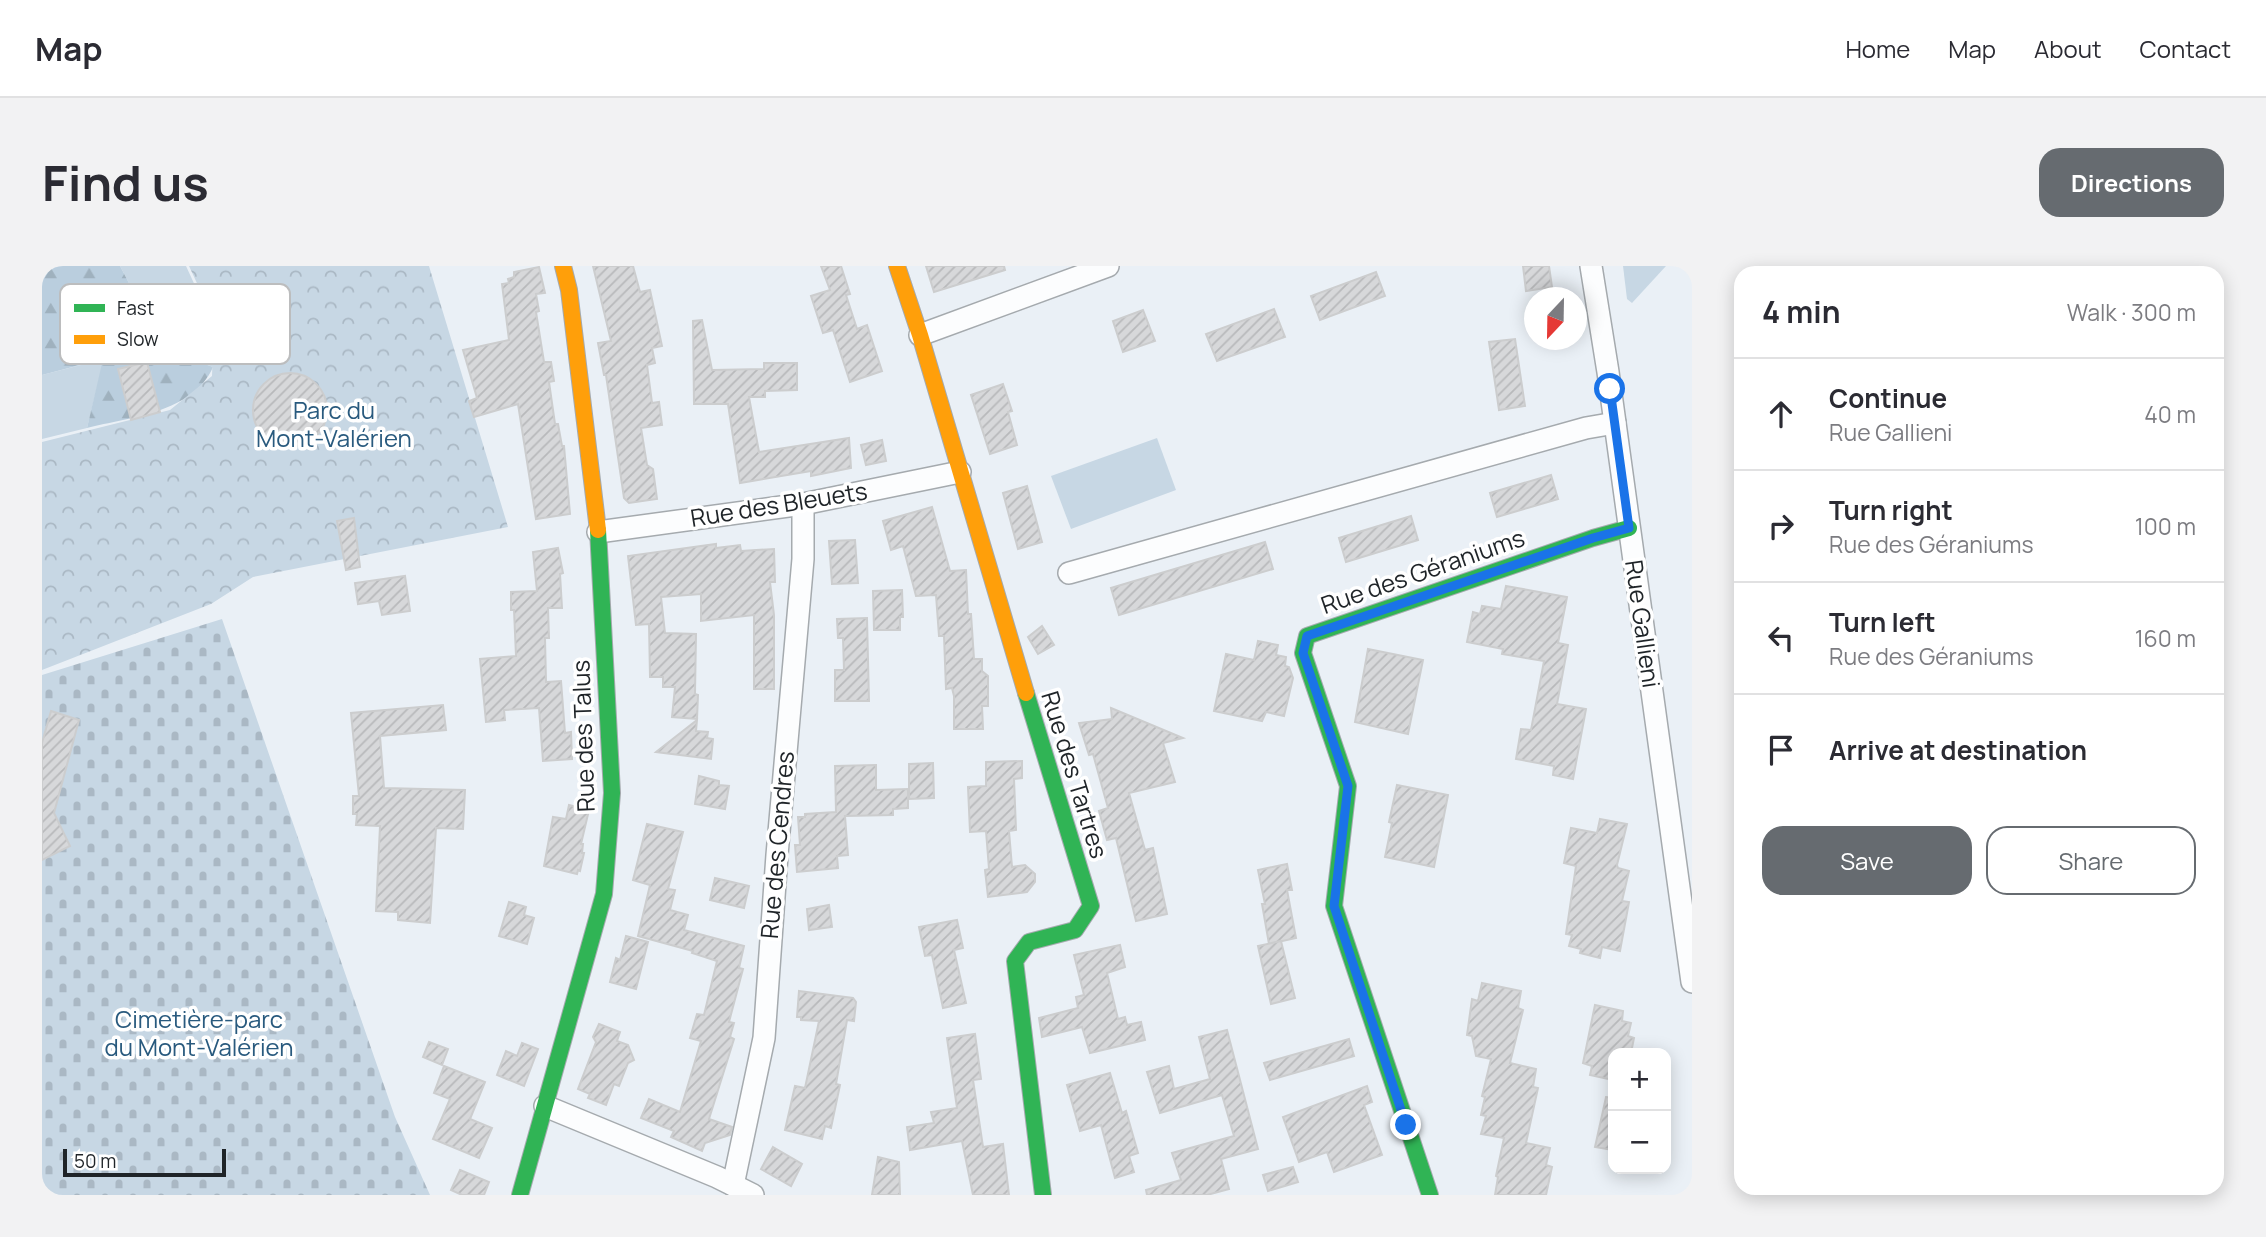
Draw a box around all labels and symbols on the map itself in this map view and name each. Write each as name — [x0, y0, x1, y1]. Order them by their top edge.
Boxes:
legend — [60, 284, 290, 364]
north arrow — [1524, 287, 1587, 350]
text: Fast — [117, 295, 154, 321]
text: Slow — [117, 326, 159, 352]
route start — [1594, 373, 1625, 404]
park label: Parc du Mont-Valérien — [256, 393, 412, 454]
street label: Rue des Bleuets — [688, 473, 870, 534]
street label: Rue des Géraniums — [1316, 520, 1529, 621]
street label: Rue Gallieni — [1618, 558, 1669, 690]
street label: Rue des Talus — [563, 659, 602, 813]
street label: Rue des Tartres — [1034, 687, 1117, 862]
street label: Rue des Cendres — [752, 750, 801, 940]
park label: Cimetière-parc du Mont-Valérien — [104, 1002, 294, 1063]
route end — [1390, 1109, 1421, 1140]
scale bar — [63, 1146, 226, 1178]

